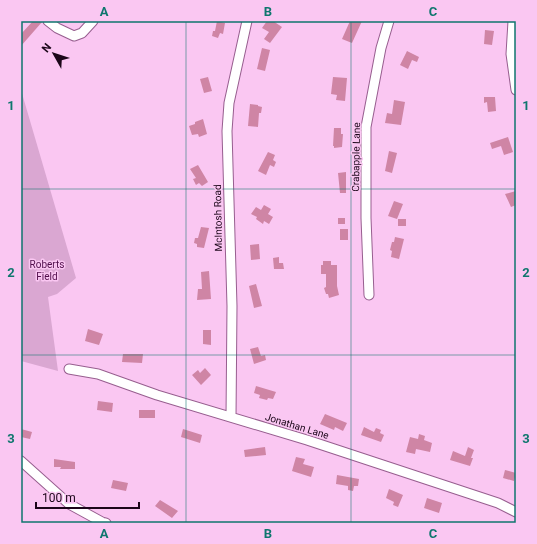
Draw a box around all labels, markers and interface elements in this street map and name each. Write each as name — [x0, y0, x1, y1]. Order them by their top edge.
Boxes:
text: A — [100, 4, 109, 19]
text: B — [264, 4, 272, 19]
text: C — [429, 4, 438, 19]
north arrow — [34, 34, 74, 74]
text: N — [39, 41, 54, 55]
text: 1 — [7, 98, 15, 113]
text: 1 — [522, 98, 530, 113]
street label: Crabapple Lane — [350, 122, 362, 192]
street label: McIntosh Road — [212, 184, 224, 252]
park label: Roberts Field — [30, 259, 64, 282]
text: 2 — [7, 265, 15, 280]
text: 2 — [522, 265, 530, 280]
street label: Jonathan Lane — [264, 411, 330, 441]
text: 3 — [7, 431, 15, 446]
text: 3 — [522, 431, 530, 446]
scale bar — [36, 484, 139, 510]
text: 100 m — [42, 491, 76, 505]
text: A — [100, 526, 109, 541]
text: B — [264, 526, 272, 541]
text: C — [429, 526, 438, 541]

